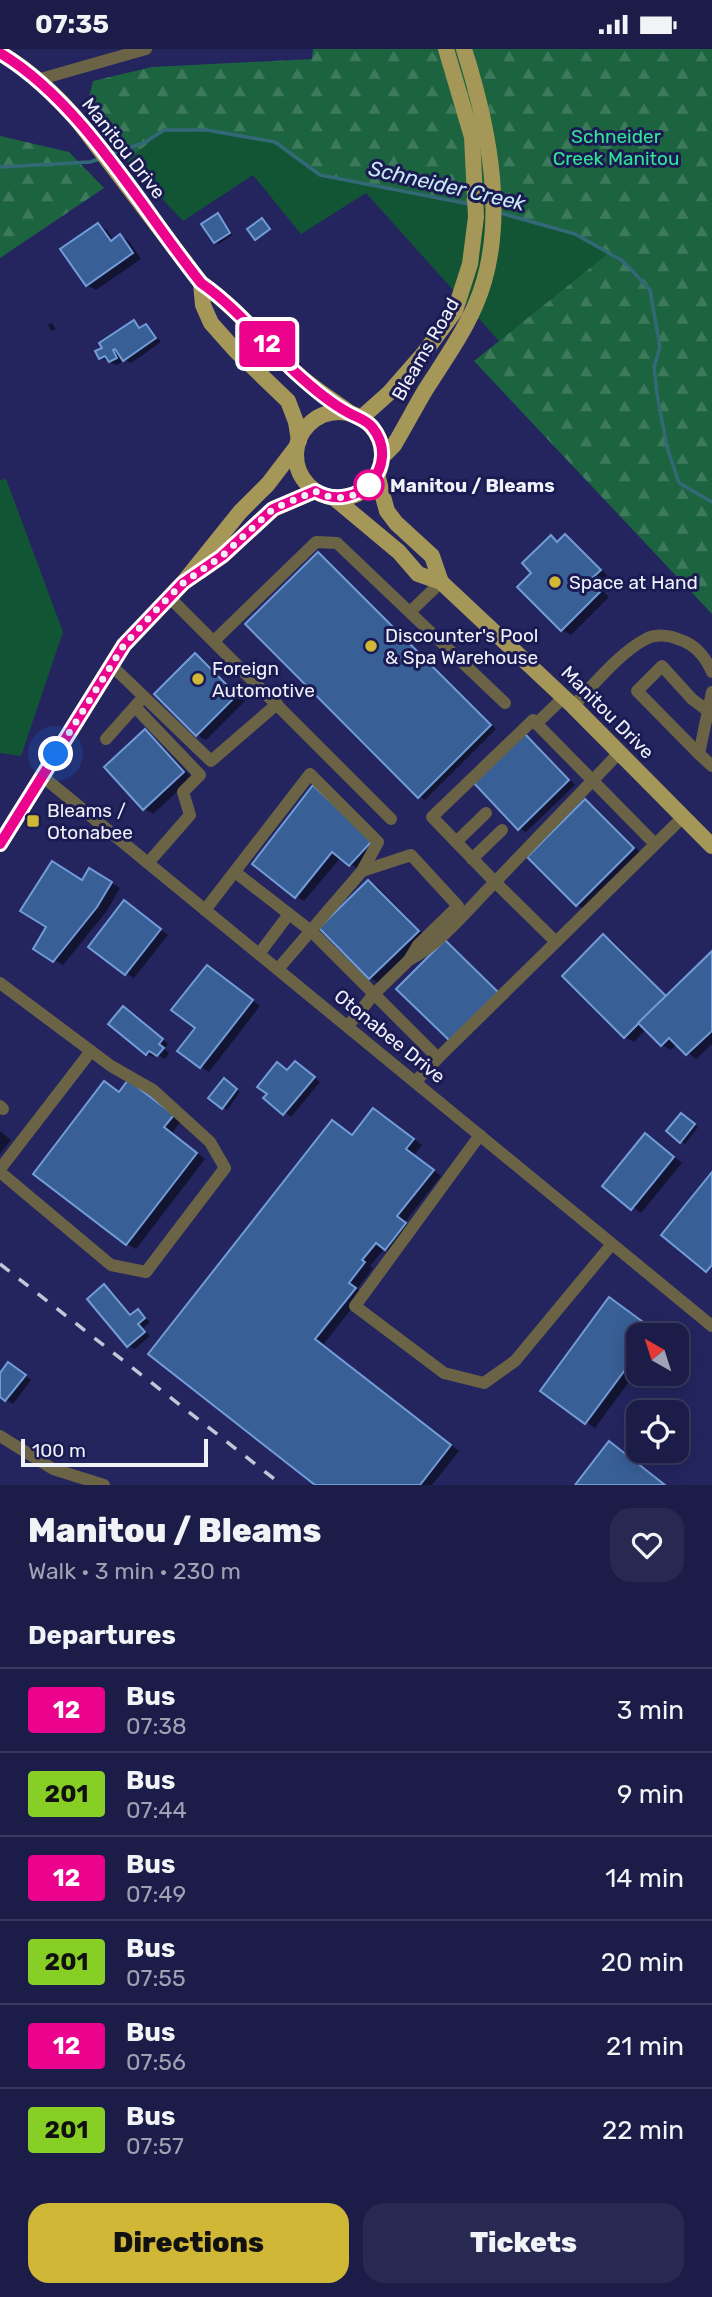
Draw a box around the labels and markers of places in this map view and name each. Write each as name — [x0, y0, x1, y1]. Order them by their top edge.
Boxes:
marker: Manitou / Bleams — [354, 470, 384, 500]
place label: Manitou / Bleams — [390, 474, 555, 497]
place label: Space at Hand — [569, 571, 698, 594]
marker: Space at Hand — [547, 574, 563, 590]
place label: Discounter's Pool & Spa Warehouse — [385, 624, 538, 669]
marker: Discounter's Pool & Spa Warehouse — [363, 638, 379, 654]
place label: Foreign Automotive — [212, 657, 315, 702]
marker: Foreign Automotive — [190, 671, 206, 687]
place label: Bleams / Otonabee — [47, 799, 133, 844]
marker: Bleams / Otonabee — [25, 813, 41, 829]

